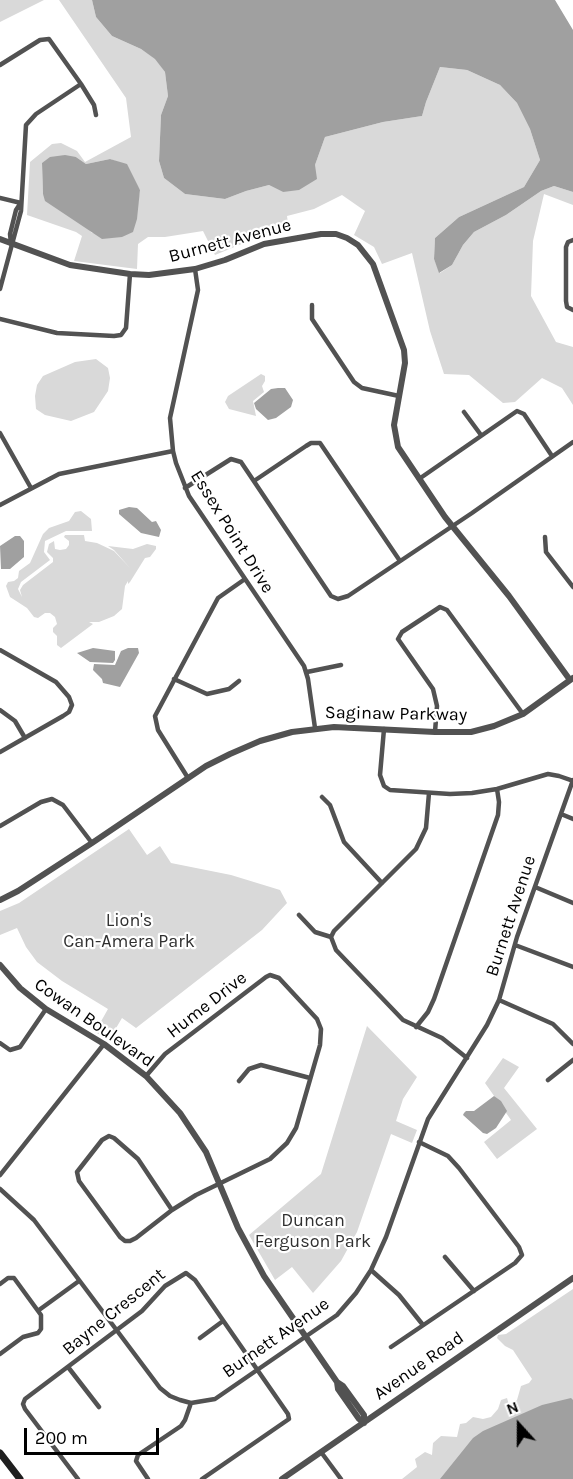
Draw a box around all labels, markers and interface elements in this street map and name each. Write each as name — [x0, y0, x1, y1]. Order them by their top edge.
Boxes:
street label: Burnett Avenue — [166, 214, 294, 268]
street label: Essex Point Drive — [186, 467, 278, 597]
street label: Saginaw Parkway — [325, 702, 467, 726]
street label: Burnett Avenue — [481, 853, 541, 979]
park label: Lion's Can-Amera Park — [63, 910, 195, 952]
street label: Hume Drive — [163, 967, 251, 1043]
street label: Cowan Boulevard — [30, 974, 158, 1072]
park label: Duncan Ferguson Park — [255, 1210, 371, 1252]
street label: Bayne Crescent — [58, 1264, 170, 1360]
street label: Burnett Avenue — [218, 1293, 334, 1383]
street label: Avenue Road — [370, 1327, 468, 1405]
north arrow — [489, 1395, 549, 1455]
text: N — [504, 1397, 521, 1419]
scale bar — [27, 1416, 162, 1454]
text: 200 m — [35, 1427, 88, 1449]

